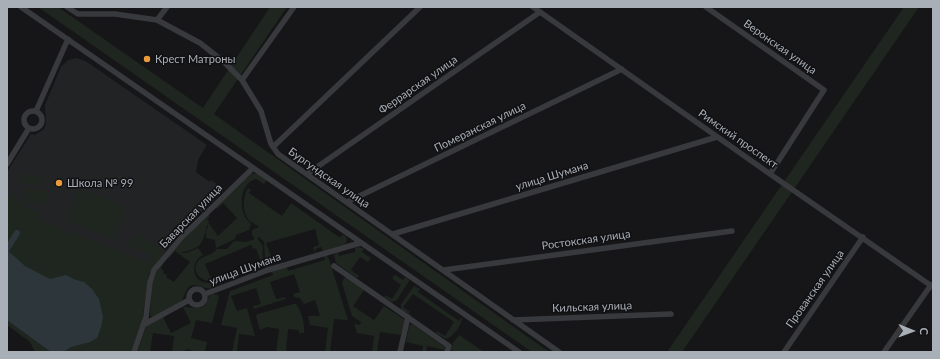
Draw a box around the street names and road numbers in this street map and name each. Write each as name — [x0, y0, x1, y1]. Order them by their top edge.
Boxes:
street label: Веронская улица — [741, 17, 819, 77]
street label: Феррарская улица — [376, 53, 460, 117]
street label: Померанская улица — [432, 99, 528, 155]
street label: Римский проспект — [696, 107, 780, 171]
street label: Бургундская улица — [286, 145, 372, 211]
street label: улица Шумана — [514, 159, 590, 193]
street label: Баварская улица — [157, 181, 225, 251]
street label: Ростокская улица — [541, 227, 631, 253]
street label: Прованская улица — [783, 247, 847, 331]
street label: улица Шумана — [207, 250, 283, 288]
street label: Кильская улица — [552, 299, 632, 315]

